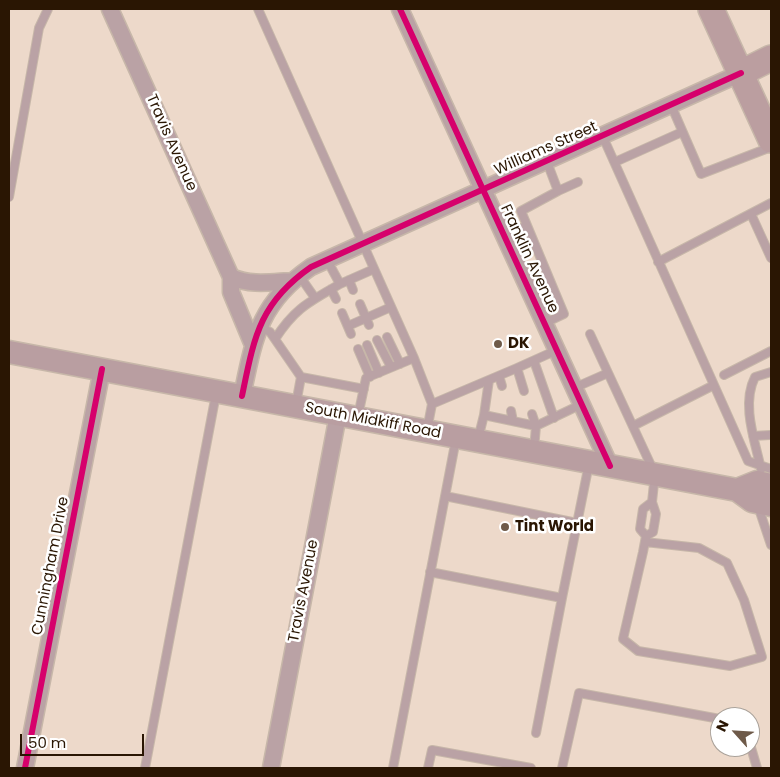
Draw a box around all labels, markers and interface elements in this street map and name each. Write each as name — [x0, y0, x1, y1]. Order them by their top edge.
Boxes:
street label: Travis Avenue — [142, 92, 200, 194]
street label: Williams Street — [492, 118, 600, 180]
street label: Franklin Avenue — [496, 202, 562, 316]
place label: DK — [508, 335, 529, 353]
marker: DK — [492, 338, 504, 350]
street label: South Midkiff Road — [303, 399, 443, 443]
street label: Cunningham Drive — [29, 495, 73, 637]
place label: Tint World — [515, 518, 594, 536]
marker: Tint World — [499, 521, 511, 533]
street label: Travis Avenue — [285, 538, 323, 644]
north arrow — [710, 707, 760, 757]
text: N — [711, 717, 734, 735]
scale bar — [22, 724, 146, 756]
text: 50 m — [28, 732, 66, 753]

